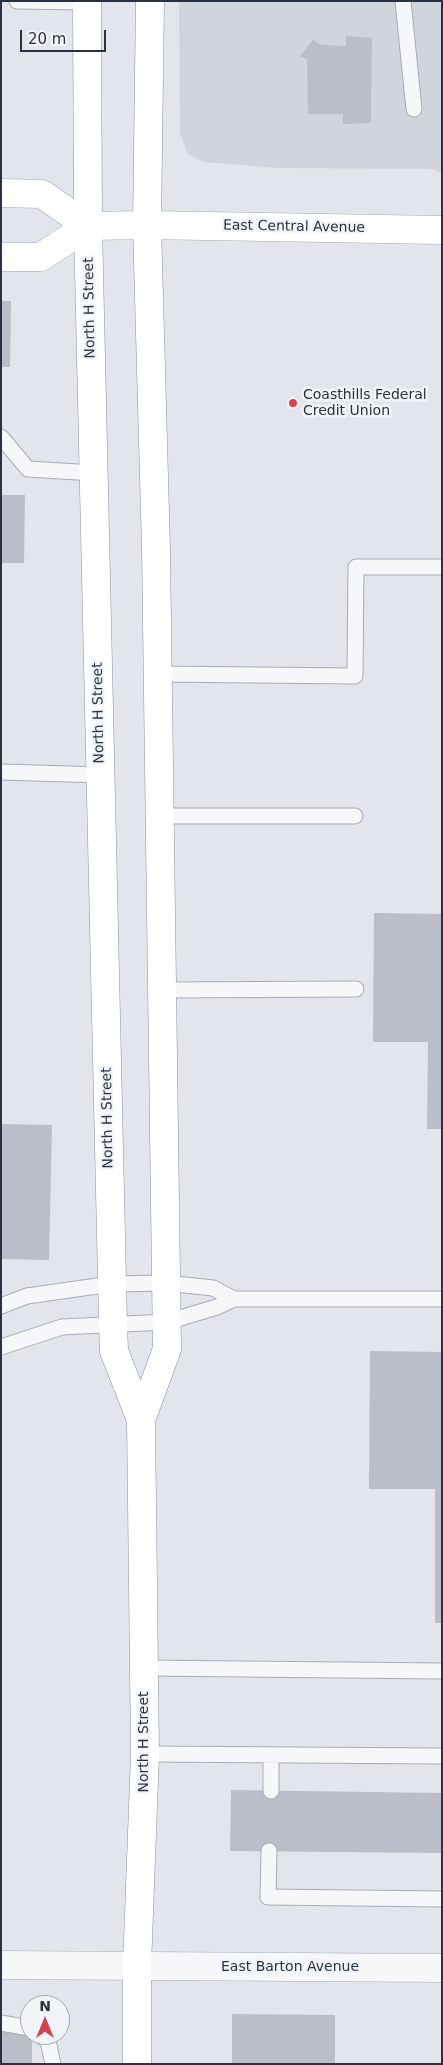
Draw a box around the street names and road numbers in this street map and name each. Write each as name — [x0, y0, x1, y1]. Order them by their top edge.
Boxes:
street label: East Central Avenue — [223, 217, 365, 237]
street label: North H Street — [81, 257, 99, 359]
street label: North H Street — [90, 662, 108, 764]
street label: North H Street — [99, 1067, 117, 1169]
street label: North H Street — [136, 1691, 152, 1793]
street label: East Barton Avenue — [221, 1959, 359, 1975]

